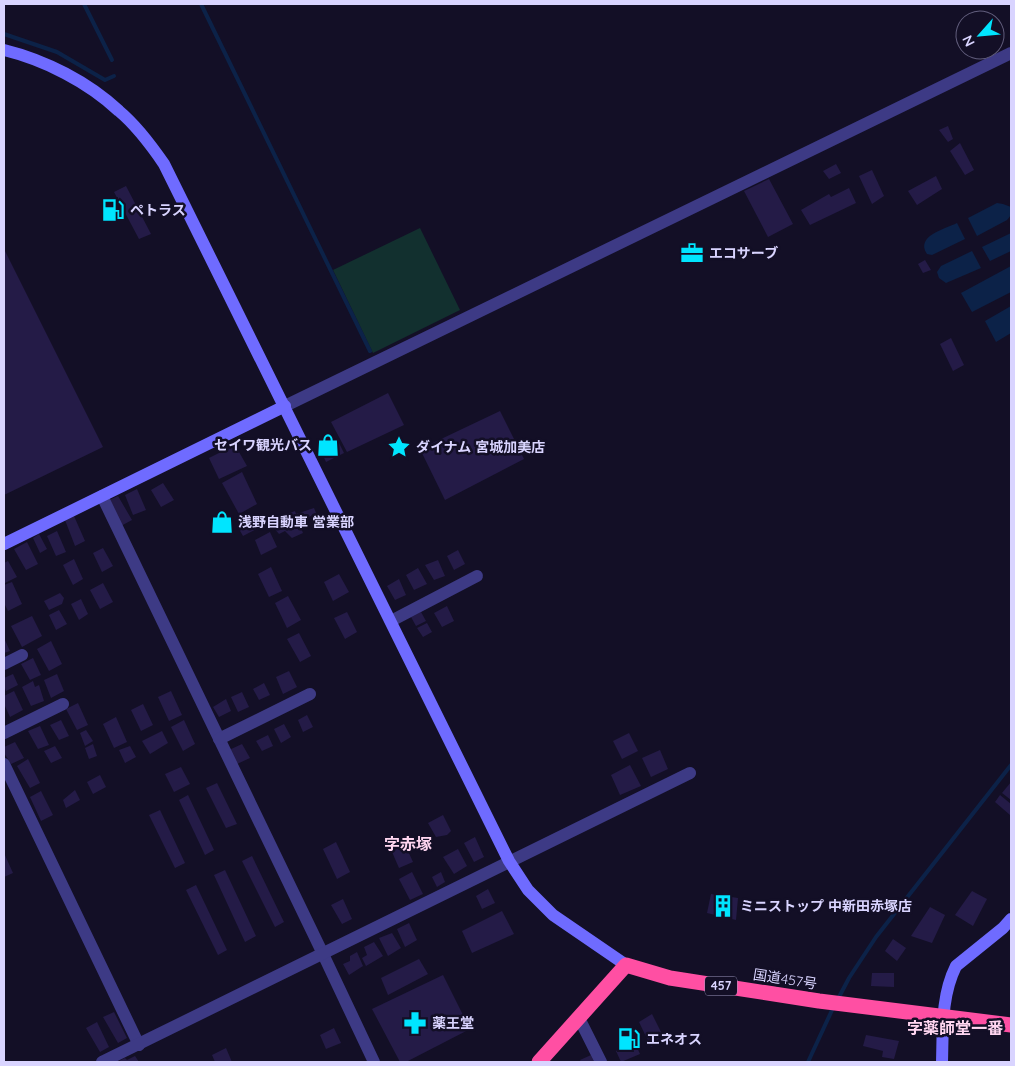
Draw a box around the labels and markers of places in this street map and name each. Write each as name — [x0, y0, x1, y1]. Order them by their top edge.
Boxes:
fuel station icon: ペトラス — [100, 197, 126, 223]
place label: ペトラス — [130, 201, 186, 219]
office icon: エコサーブ — [679, 240, 705, 266]
place label: エコサーブ — [709, 244, 778, 262]
shop icon: セイワ観光バス — [315, 432, 341, 458]
place icon: ダイナム 宮城加美店 — [386, 434, 412, 460]
place label: セイワ観光バス — [214, 436, 312, 454]
place label: ダイナム 宮城加美店 — [416, 438, 545, 456]
shop icon: 浅野自動車 営業部 — [209, 509, 235, 535]
place label: 浅野自動車 営業部 — [238, 513, 354, 531]
building icon: ミニストップ 中新田赤塚店 — [710, 893, 736, 919]
place label: ミニストップ 中新田赤塚店 — [740, 897, 912, 915]
pharmacy icon: 薬王堂 — [402, 1010, 428, 1036]
place label: 薬王堂 — [432, 1014, 474, 1032]
fuel station icon: エネオス — [616, 1026, 642, 1052]
place label: エネオス — [646, 1030, 702, 1048]

